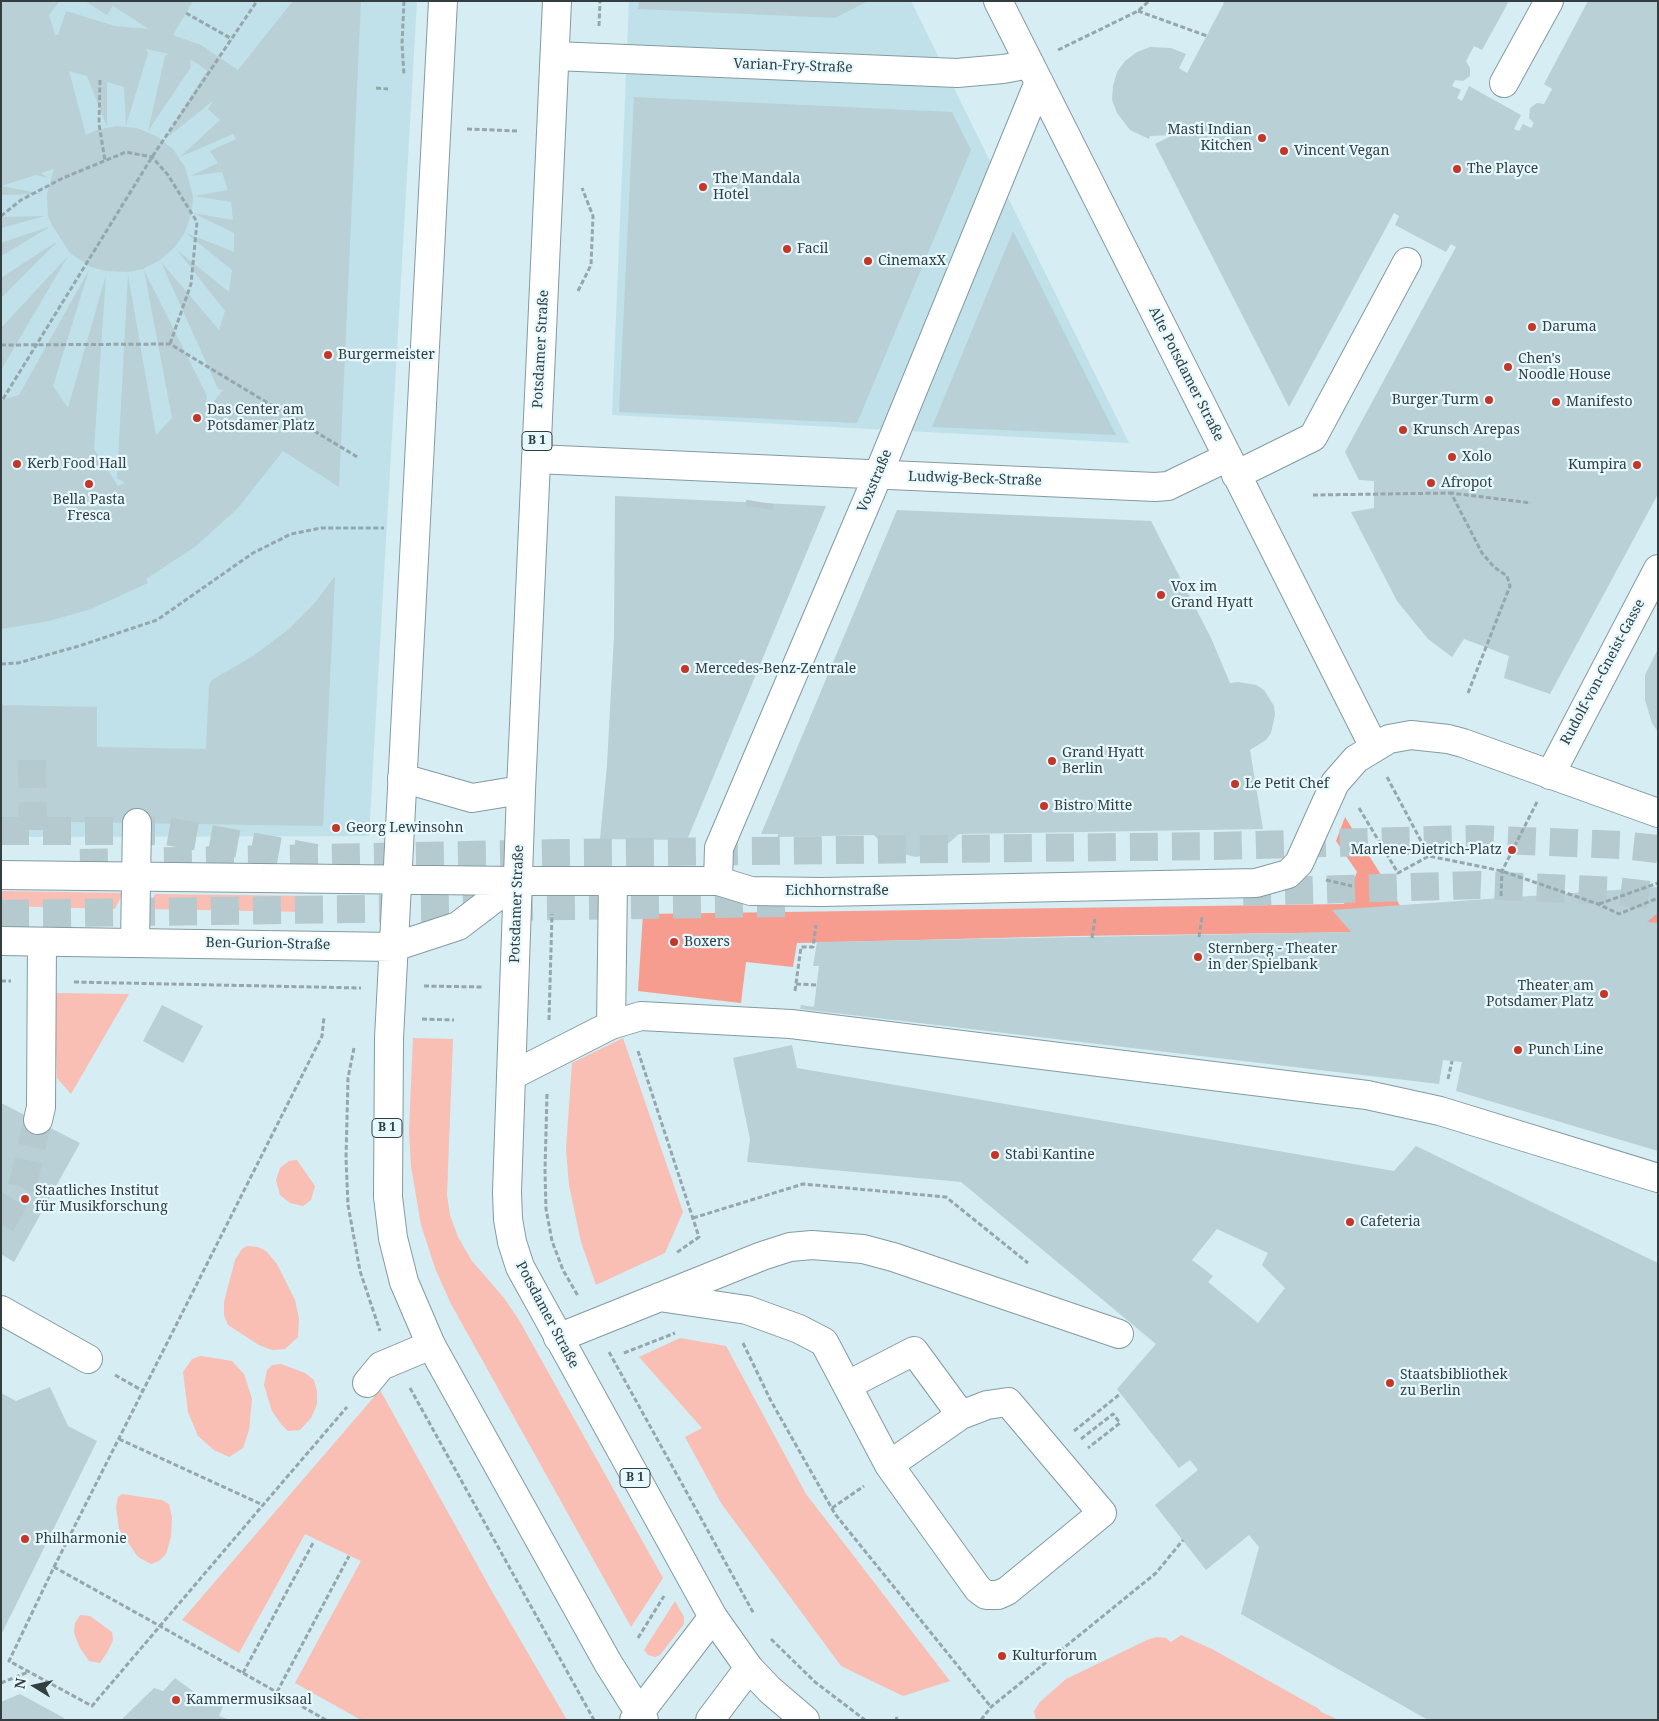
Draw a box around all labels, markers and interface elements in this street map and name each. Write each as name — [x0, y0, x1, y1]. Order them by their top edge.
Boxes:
street label: Varian-Fry-Straße — [733, 56, 853, 76]
place label: Masti Indian Kitchen — [1167, 122, 1252, 154]
marker: Masti Indian Kitchen — [1256, 132, 1268, 144]
place label: Vincent Vegan — [1294, 143, 1389, 159]
marker: Vincent Vegan — [1278, 145, 1290, 157]
place label: The Playce — [1467, 161, 1538, 177]
marker: The Playce — [1451, 163, 1463, 175]
place label: The Mandala Hotel — [713, 171, 800, 203]
marker: The Mandala Hotel — [697, 181, 709, 193]
place label: Facil — [797, 241, 828, 257]
marker: Facil — [781, 243, 793, 255]
place label: CinemaxX — [878, 253, 946, 269]
marker: CinemaxX — [862, 255, 874, 267]
street label: Potsdamer Straße — [530, 289, 552, 409]
street label: Alte Potsdamer Straße — [1145, 304, 1227, 444]
place label: Daruma — [1542, 319, 1597, 335]
marker: Daruma — [1526, 321, 1538, 333]
place label: Burgermeister — [338, 347, 435, 363]
marker: Burgermeister — [322, 349, 334, 361]
place label: Chen's Noodle House — [1518, 351, 1611, 384]
marker: Chen's Noodle House — [1502, 361, 1514, 373]
place label: Burger Turm — [1392, 392, 1479, 408]
marker: Burger Turm — [1483, 394, 1495, 406]
place label: Manifesto — [1566, 394, 1632, 410]
marker: Manifesto — [1550, 396, 1562, 408]
place label: Das Center am Potsdamer Platz — [207, 402, 315, 434]
marker: Das Center am Potsdamer Platz — [191, 412, 203, 424]
place label: Krunsch Arepas — [1413, 422, 1520, 438]
marker: Krunsch Arepas — [1397, 424, 1409, 436]
road number: B 1 — [522, 432, 552, 451]
street label: Voxstraße — [854, 447, 896, 515]
place label: Xolo — [1462, 449, 1492, 465]
marker: Xolo — [1446, 451, 1458, 463]
place label: Kerb Food Hall — [27, 456, 127, 472]
place label: Kumpira — [1568, 457, 1627, 473]
marker: Kerb Food Hall — [11, 458, 23, 470]
marker: Kumpira — [1631, 459, 1643, 471]
street label: Ludwig-Beck-Straße — [908, 468, 1042, 490]
place label: Afropot — [1441, 475, 1492, 491]
marker: Afropot — [1425, 477, 1437, 489]
marker: Bella Pasta Fresca — [83, 478, 95, 490]
place label: Bella Pasta Fresca — [53, 492, 125, 524]
place label: Vox im Grand Hyatt — [1171, 579, 1253, 612]
marker: Vox im Grand Hyatt — [1155, 589, 1167, 601]
street label: Rudolf-von-Gneist-Gasse — [1557, 596, 1649, 748]
place label: Mercedes-Benz-Zentrale — [695, 661, 856, 677]
marker: Mercedes-Benz-Zentrale — [679, 663, 691, 675]
place label: Grand Hyatt Berlin — [1062, 745, 1144, 778]
marker: Grand Hyatt Berlin — [1046, 755, 1058, 767]
place label: Le Petit Chef — [1245, 776, 1329, 792]
marker: Le Petit Chef — [1229, 778, 1241, 790]
place label: Bistro Mitte — [1054, 798, 1132, 814]
marker: Bistro Mitte — [1038, 800, 1050, 812]
place label: Georg Lewinsohn — [346, 820, 463, 836]
marker: Georg Lewinsohn — [330, 822, 342, 834]
place label: Marlene-Dietrich-Platz — [1351, 842, 1502, 858]
street label: Potsdamer Straße — [507, 844, 527, 964]
marker: Marlene-Dietrich-Platz — [1506, 844, 1518, 856]
street label: Eichhornstraße — [785, 883, 889, 899]
place label: Boxers — [684, 934, 730, 950]
street label: Ben-Gurion-Straße — [206, 935, 330, 953]
marker: Boxers — [668, 936, 680, 948]
place label: Sternberg - Theater in der Spielbank — [1208, 941, 1337, 974]
marker: Sternberg - Theater in der Spielbank — [1192, 951, 1204, 963]
place label: Theater am Potsdamer Platz — [1486, 978, 1594, 1010]
marker: Theater am Potsdamer Platz — [1598, 988, 1610, 1000]
place label: Punch Line — [1528, 1042, 1604, 1058]
marker: Punch Line — [1512, 1044, 1524, 1056]
road number: B 1 — [372, 1118, 402, 1138]
place label: Stabi Kantine — [1005, 1147, 1095, 1163]
marker: Stabi Kantine — [989, 1149, 1001, 1161]
place label: Staatliches Institut für Musikforschung — [35, 1183, 168, 1216]
marker: Staatliches Institut für Musikforschung — [19, 1193, 31, 1205]
place label: Cafeteria — [1360, 1214, 1421, 1230]
marker: Cafeteria — [1344, 1216, 1356, 1228]
street label: Potsdamer Straße — [512, 1259, 582, 1371]
place label: Staatsbibliothek zu Berlin — [1400, 1367, 1508, 1400]
marker: Staatsbibliothek zu Berlin — [1384, 1377, 1396, 1389]
road number: B 1 — [620, 1469, 650, 1488]
place label: Philharmonie — [35, 1531, 127, 1547]
marker: Philharmonie — [19, 1533, 31, 1545]
place label: Kulturforum — [1012, 1648, 1097, 1664]
marker: Kulturforum — [996, 1650, 1008, 1662]
north arrow — [10, 1661, 60, 1711]
text: N — [9, 1676, 30, 1690]
place label: Kammermusiksaal — [186, 1692, 312, 1708]
marker: Kammermusiksaal — [170, 1694, 182, 1706]

